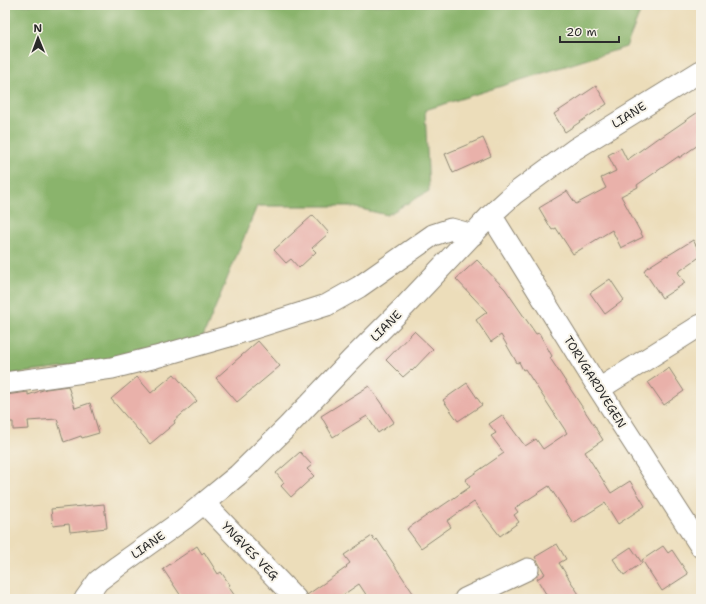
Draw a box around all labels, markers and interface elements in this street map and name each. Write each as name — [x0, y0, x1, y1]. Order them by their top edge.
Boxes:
north arrow — [18, 18, 58, 58]
scale bar — [560, 18, 619, 44]
text: N — [33, 21, 43, 36]
text: 20 m — [566, 24, 597, 40]
street label: LIANE — [609, 98, 649, 132]
street label: LIANE — [367, 307, 405, 345]
street label: TORVGARDVEGEN — [560, 333, 630, 431]
street label: YNGVES VEG — [218, 518, 282, 584]
street label: LIANE — [128, 528, 168, 562]

